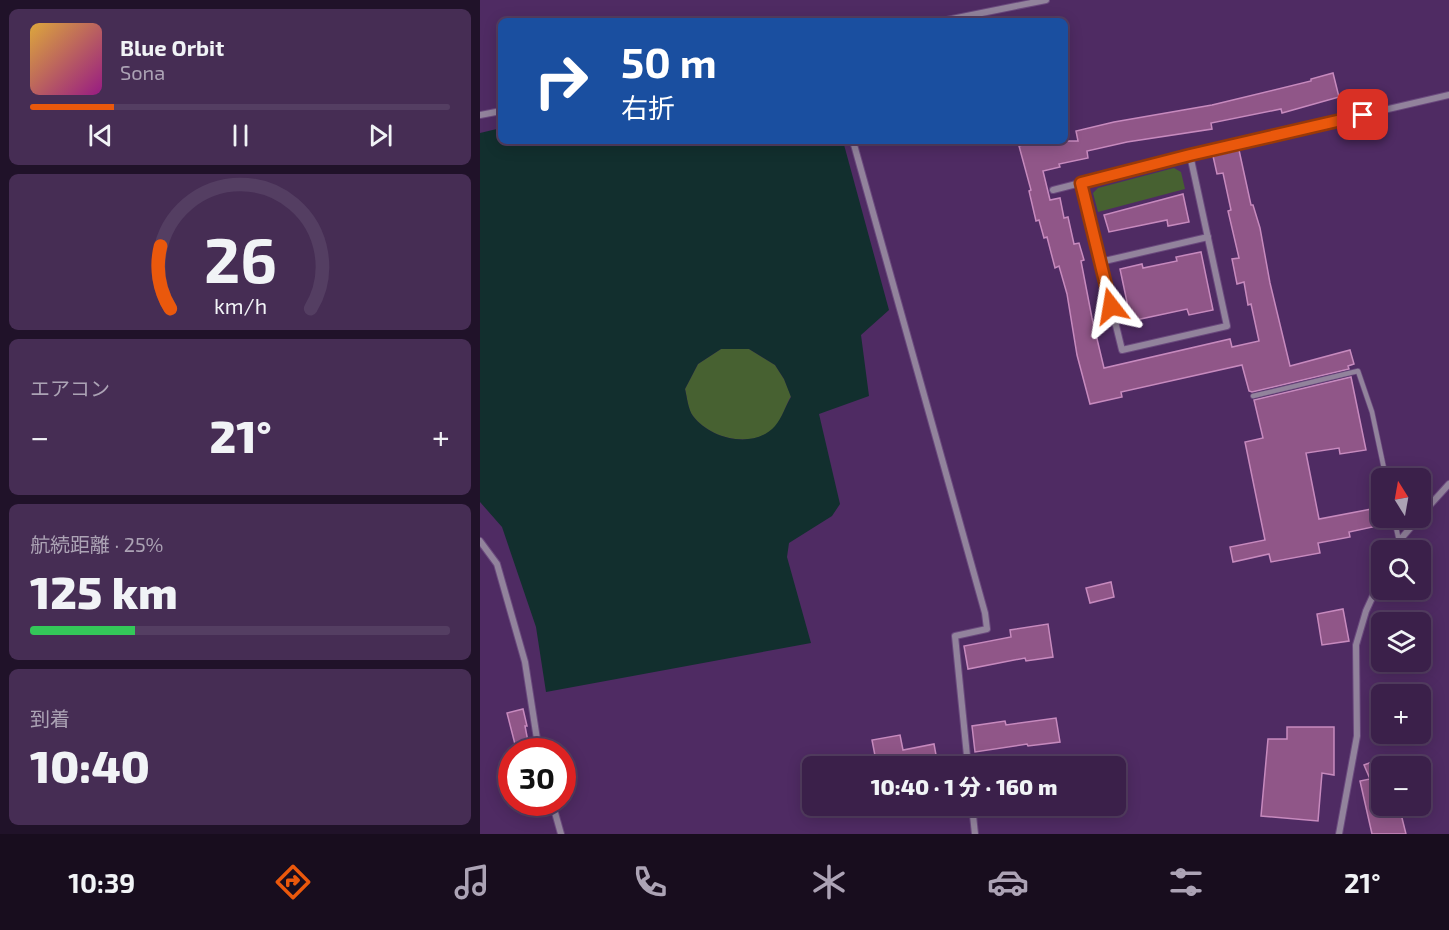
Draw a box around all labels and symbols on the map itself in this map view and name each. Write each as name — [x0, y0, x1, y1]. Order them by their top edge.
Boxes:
pin — [1337, 89, 1388, 140]
position arrow — [1079, 274, 1143, 338]
north arrow — [1371, 468, 1431, 528]
speed limit sign: 30 — [498, 738, 576, 816]

